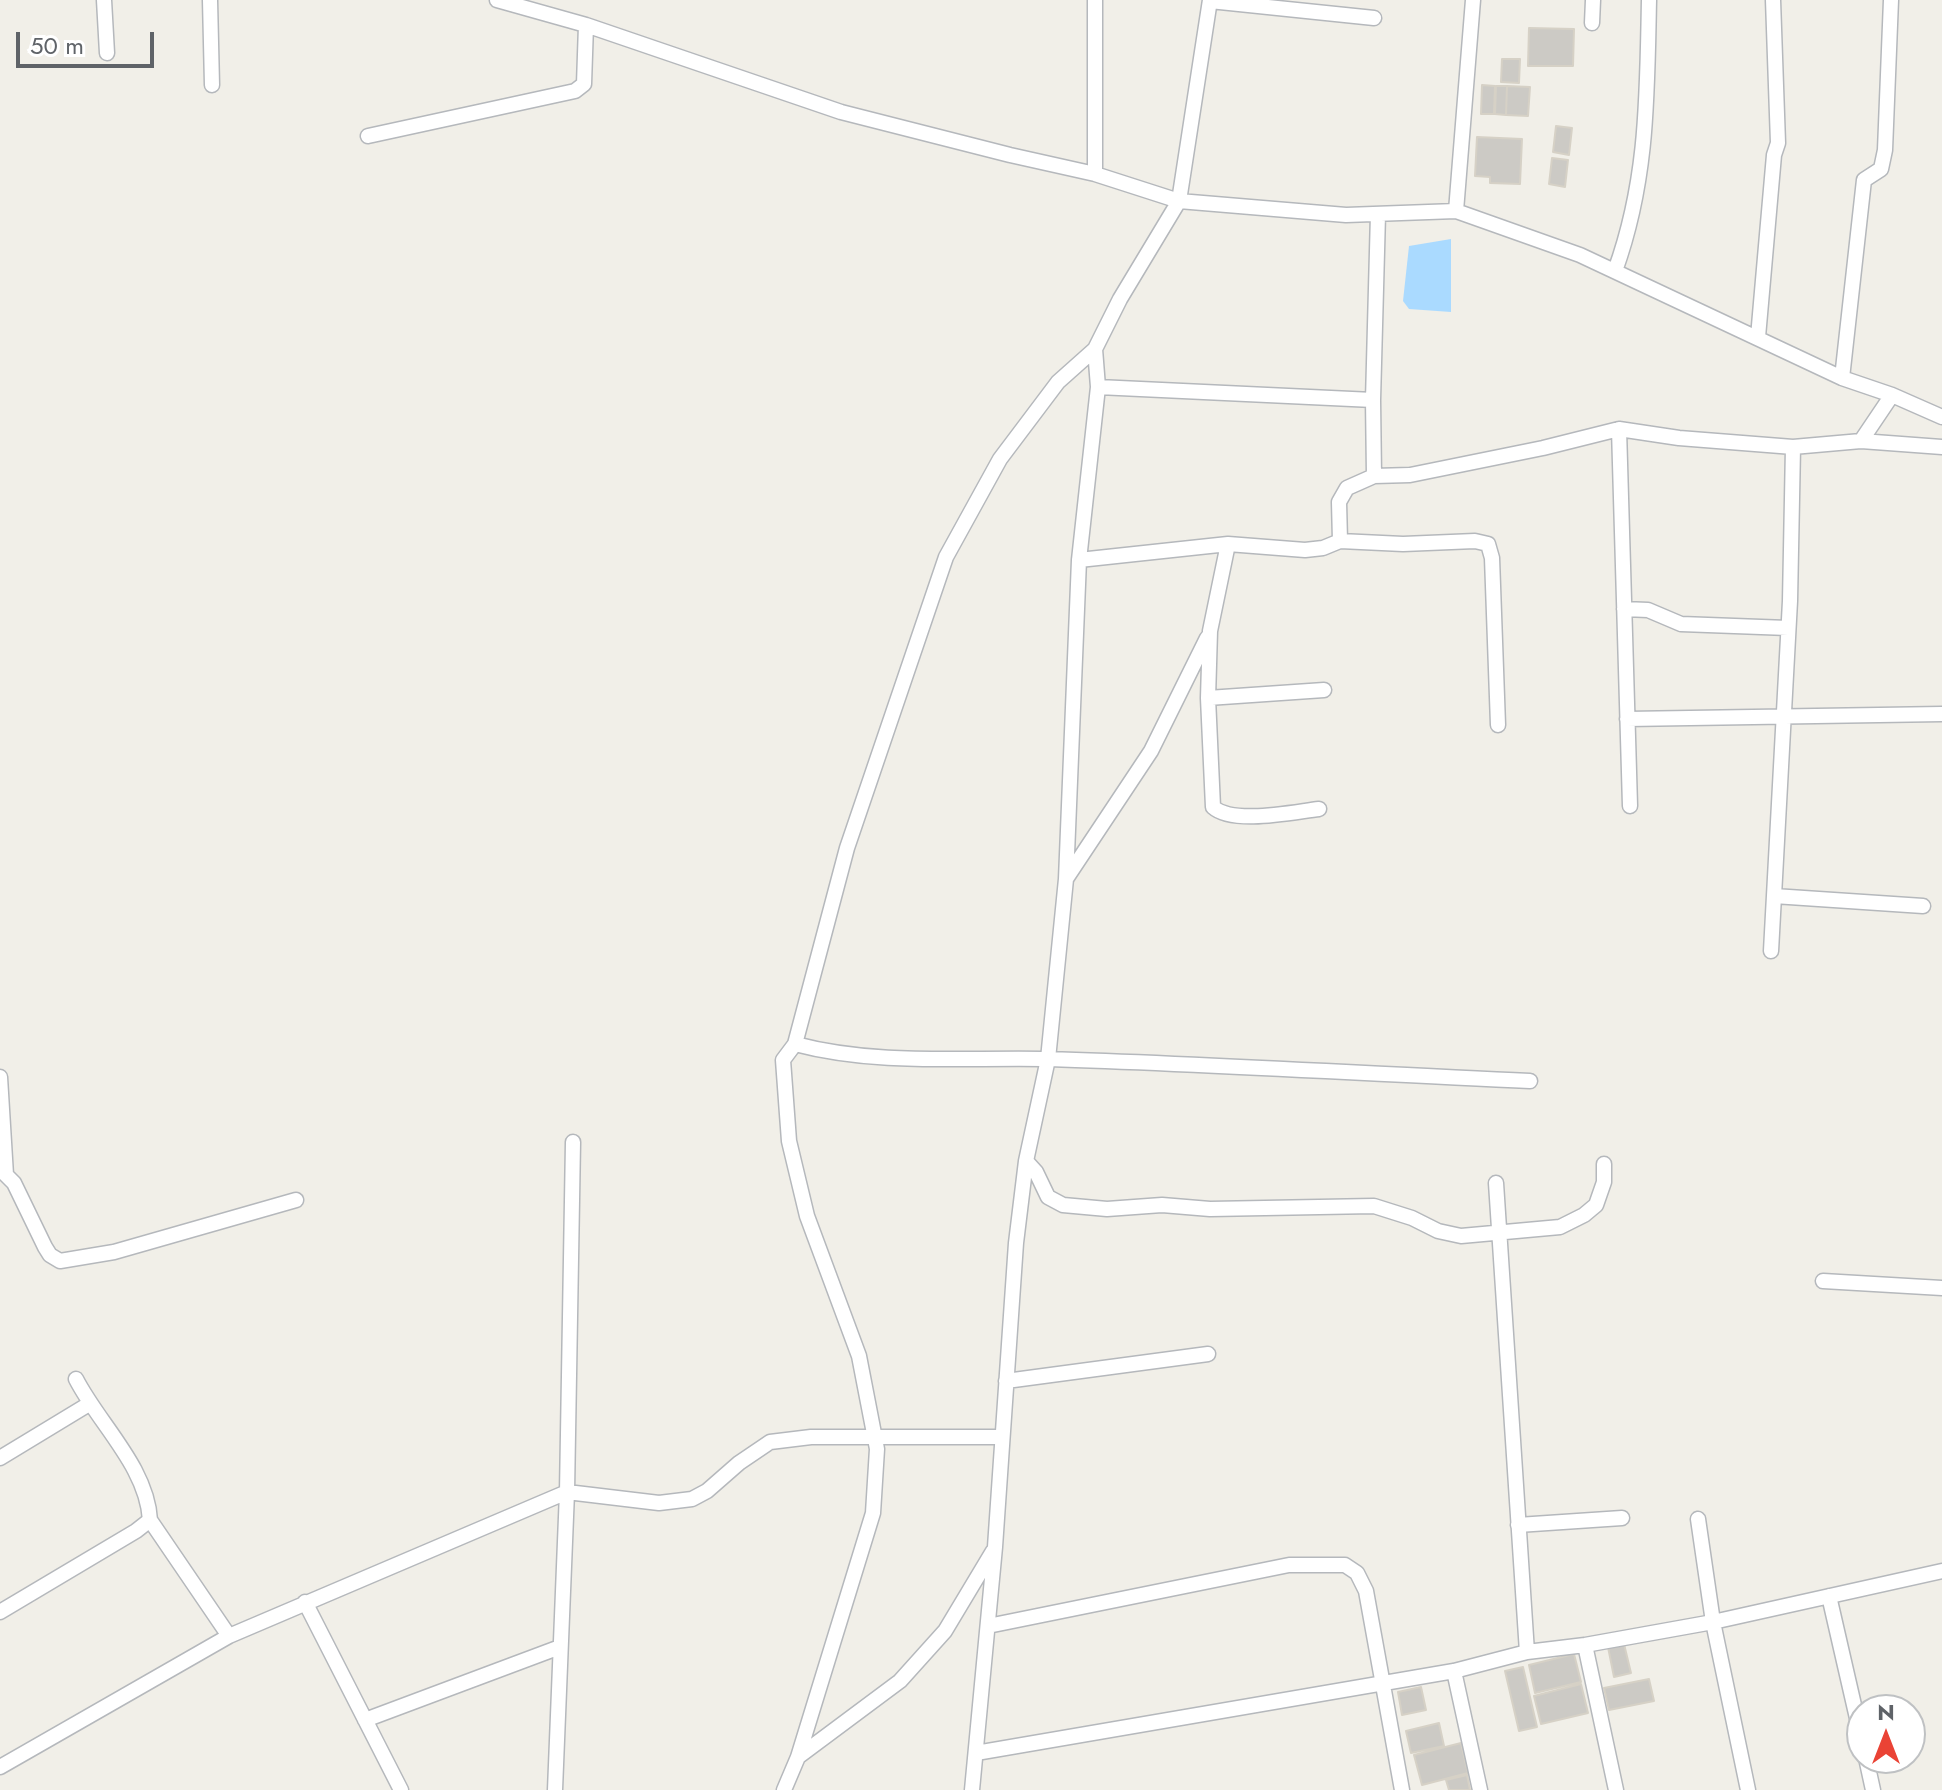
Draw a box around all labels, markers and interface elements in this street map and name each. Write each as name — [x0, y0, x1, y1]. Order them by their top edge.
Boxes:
scale bar — [20, 16, 158, 66]
text: 50 m — [30, 28, 84, 63]
north arrow — [1846, 1694, 1926, 1774]
text: N — [1877, 1696, 1895, 1728]

